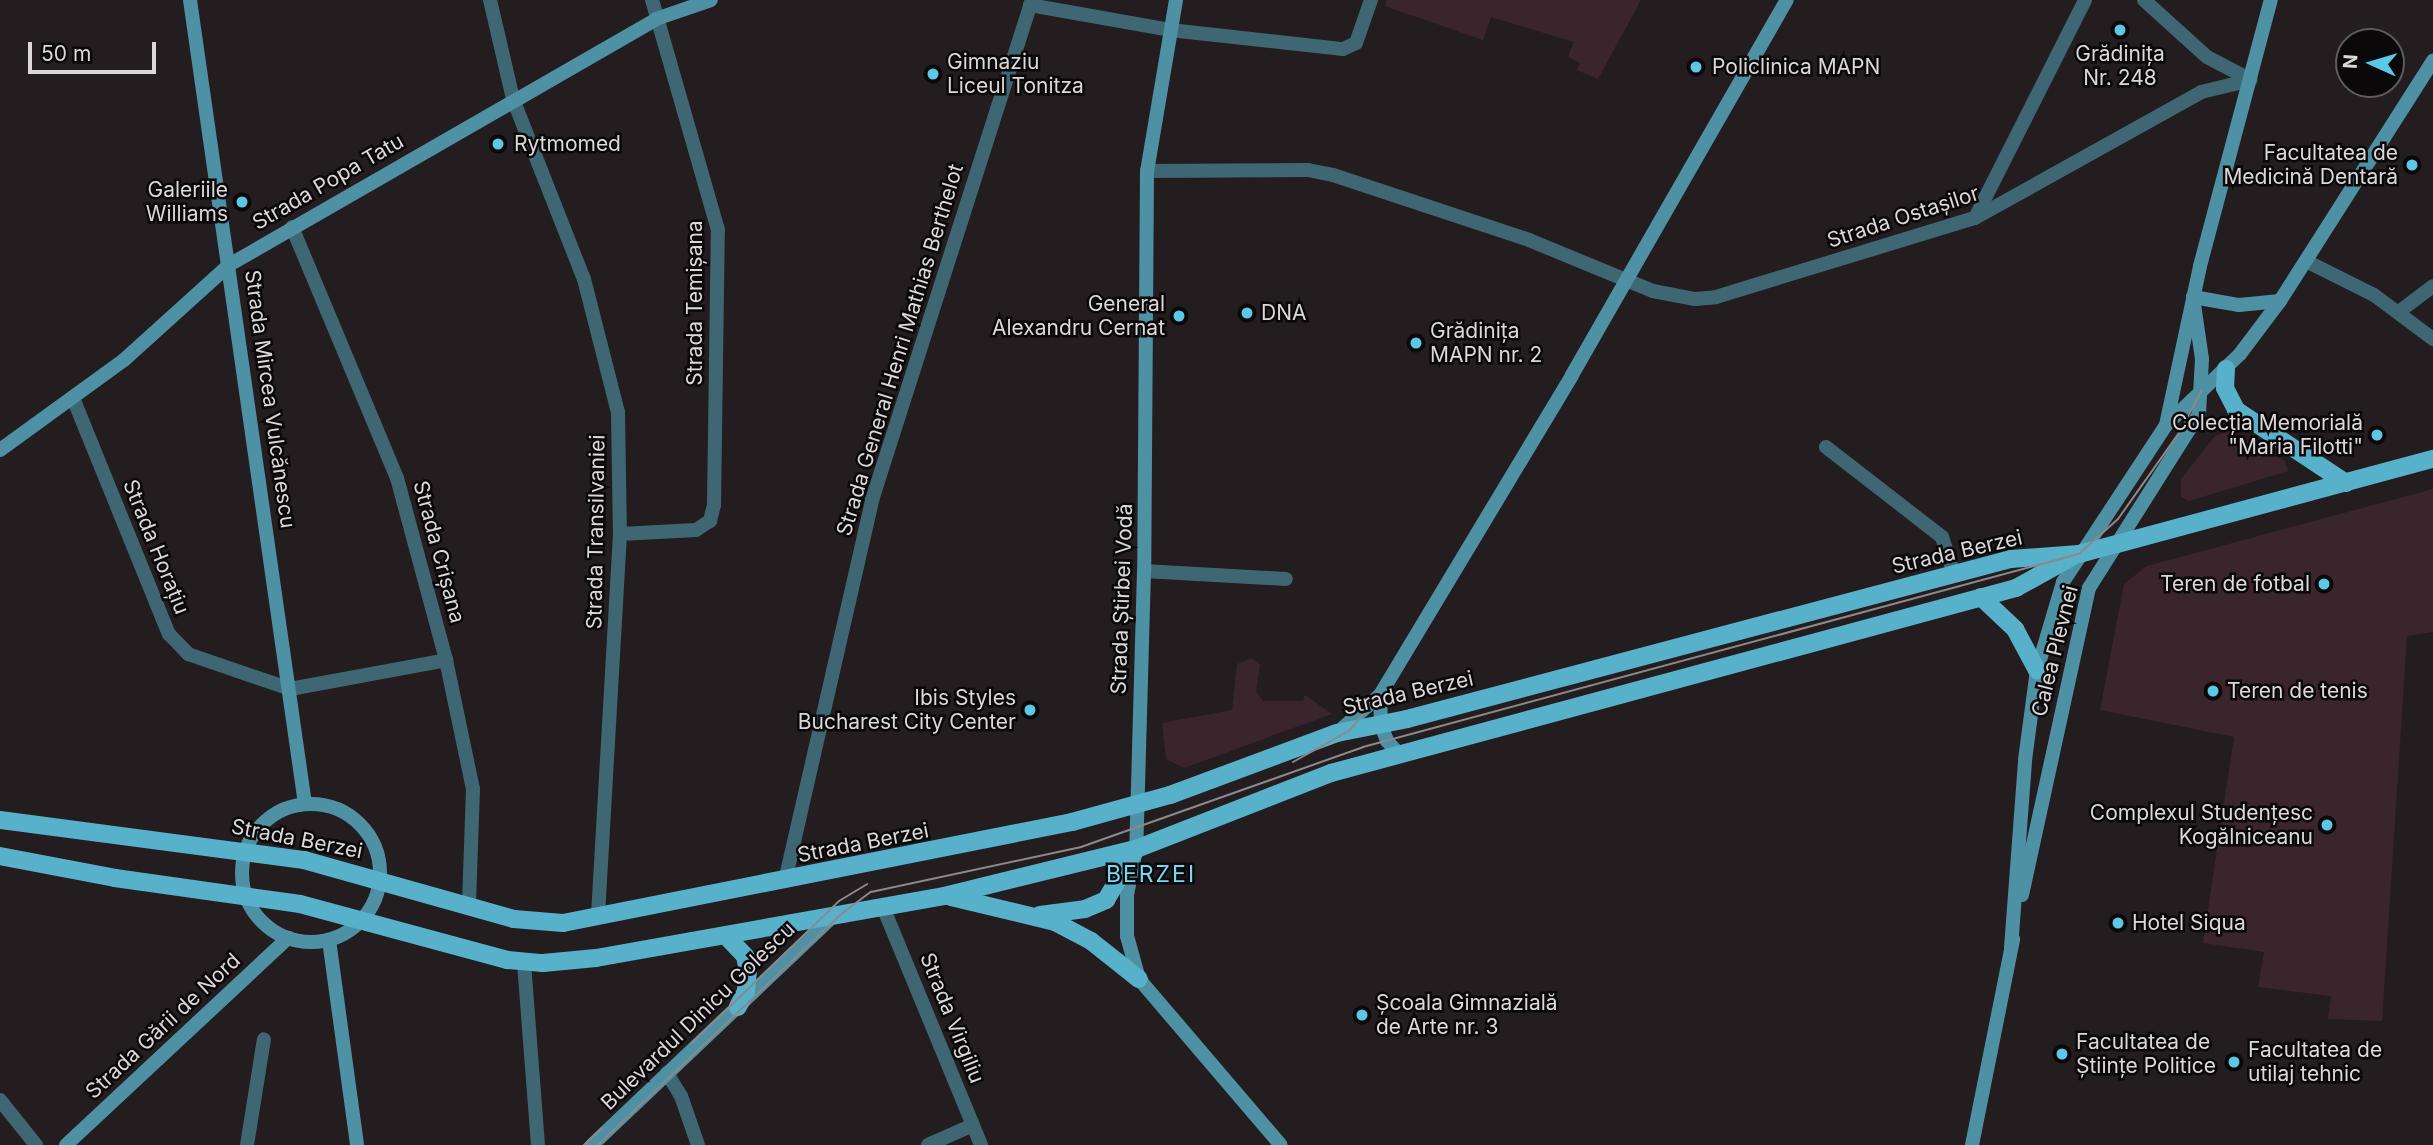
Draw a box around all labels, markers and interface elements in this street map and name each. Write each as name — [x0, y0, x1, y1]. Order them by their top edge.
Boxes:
marker: Grădinița Nr. 248 — [2112, 22, 2128, 38]
scale bar — [32, 28, 159, 72]
north arrow — [2335, 28, 2405, 98]
text: 50 m — [41, 41, 91, 66]
place label: Grădinița Nr. 248 — [2075, 41, 2165, 91]
place label: Gimnaziu Liceul Tonitza — [947, 49, 1084, 99]
place label: Policlinica MAPN — [1712, 54, 1880, 80]
text: N — [2339, 54, 2363, 70]
marker: Policlinica MAPN — [1686, 57, 1706, 77]
marker: Gimnaziu Liceul Tonitza — [925, 66, 941, 82]
street label: Strada Popa Tatu — [248, 129, 408, 235]
place label: Rytmomed — [514, 131, 621, 157]
marker: Rytmomed — [488, 134, 508, 154]
place label: Facultatea de Medicină Dentară — [2223, 140, 2398, 190]
marker: Facultatea de Medicină Dentară — [2404, 157, 2420, 173]
street label: Strada General Henri Mathias Berthelot — [831, 161, 969, 539]
place label: Galeriile Williams — [146, 177, 228, 227]
street label: Strada Ostașilor — [1824, 181, 1982, 253]
marker: Galeriile Williams — [234, 194, 250, 210]
street label: Strada Temișana — [682, 220, 708, 386]
street label: Strada Mircea Vulcănescu — [239, 268, 301, 530]
place label: General Alexandru Cernat — [992, 291, 1165, 341]
place label: DNA — [1261, 300, 1306, 326]
marker: DNA — [1239, 305, 1255, 321]
marker: General Alexandru Cernat — [1171, 308, 1187, 324]
place label: Grădinița MAPN nr. 2 — [1430, 318, 1542, 368]
marker: Grădinița MAPN nr. 2 — [1408, 335, 1424, 351]
place label: Colecția Memorială "Maria Filotti" — [2172, 410, 2363, 460]
marker: Colecția Memorială "Maria Filotti" — [2369, 427, 2385, 443]
street label: Strada Transilvaniei — [582, 434, 610, 630]
street label: Strada Horațiu — [118, 476, 194, 618]
street label: Strada Crișana — [408, 478, 470, 626]
street label: Strada Știrbei Vodă — [1106, 503, 1138, 695]
street label: Strada Berzei — [1889, 525, 2025, 579]
place label: Teren de fotbal — [2160, 571, 2310, 597]
marker: Teren de fotbal — [2316, 576, 2332, 592]
street label: Calea Plevnei — [2027, 583, 2083, 719]
street label: Strada Berzei — [1340, 666, 1476, 720]
place label: Teren de tenis — [2227, 678, 2368, 704]
marker: Teren de tenis — [2205, 683, 2221, 699]
place label: Ibis Styles Bucharest City Center — [798, 685, 1016, 735]
marker: Ibis Styles Bucharest City Center — [1022, 702, 1038, 718]
place label: Complexul Studențesc Kogălniceanu — [2090, 800, 2313, 850]
street label: Strada Berzei — [229, 814, 365, 864]
marker: Complexul Studențesc Kogălniceanu — [2319, 817, 2335, 833]
street label: Strada Berzei — [795, 818, 931, 868]
district label: BERZEI — [1107, 860, 1195, 888]
place label: Hotel Siqua — [2132, 910, 2246, 936]
marker: Hotel Siqua — [2110, 915, 2126, 931]
street label: Bulevardul Dinicu Golescu — [596, 917, 800, 1115]
street label: Strada Gării de Nord — [80, 948, 246, 1104]
street label: Strada Virgiliu — [914, 949, 990, 1087]
place label: Școala Gimnazială de Arte nr. 3 — [1376, 990, 1558, 1040]
marker: Școala Gimnazială de Arte nr. 3 — [1354, 1007, 1370, 1023]
place label: Facultatea de Științe Politice — [2076, 1029, 2216, 1079]
place label: Facultatea de utilaj tehnic — [2248, 1037, 2382, 1087]
marker: Facultatea de Științe Politice — [2054, 1046, 2070, 1062]
marker: Facultatea de utilaj tehnic — [2226, 1054, 2242, 1070]

